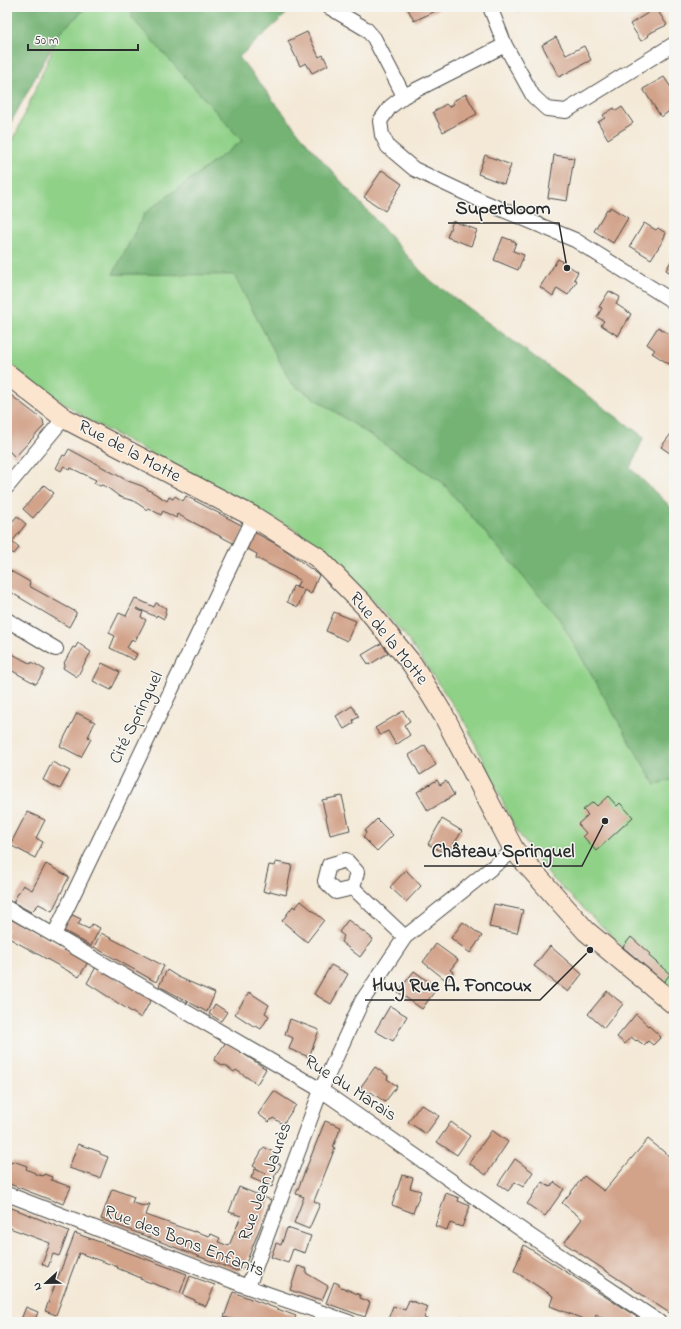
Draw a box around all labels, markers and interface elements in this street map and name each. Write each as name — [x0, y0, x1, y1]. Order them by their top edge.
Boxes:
scale bar — [28, 26, 138, 52]
text: 50 m — [34, 32, 58, 50]
callout: Superbloom — [448, 192, 559, 223]
text: Superbloom — [456, 196, 551, 223]
street label: Rue de la Motte — [73, 414, 186, 490]
street label: Rue de la Motte — [342, 587, 434, 692]
street label: Cité Springuel — [103, 667, 172, 769]
callout: Château Springuel — [424, 835, 582, 866]
text: Château Springuel — [432, 839, 574, 868]
callout: Huy Rue A. Foncoux — [365, 969, 540, 1000]
text: Huy Rue A. Foncoux — [372, 973, 532, 1002]
street label: Rue du Marais — [298, 1049, 402, 1129]
street label: Rue Jean Jaurès — [233, 1119, 299, 1245]
street label: Rue des Bons Enfants — [100, 1199, 268, 1285]
north arrow — [26, 1263, 66, 1303]
text: N — [29, 1280, 46, 1293]

